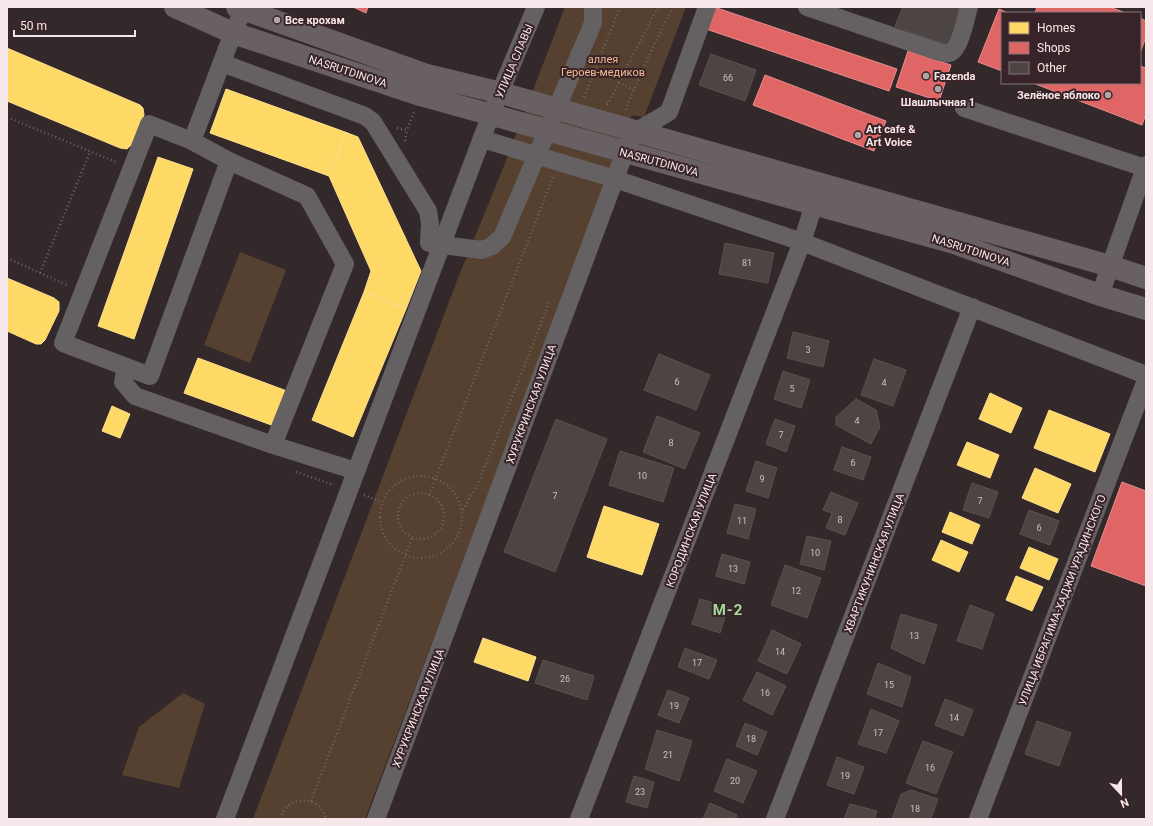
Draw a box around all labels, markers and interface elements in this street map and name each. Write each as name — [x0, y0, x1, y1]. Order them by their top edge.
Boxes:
scale bar — [14, 12, 135, 38]
legend — [1001, 12, 1141, 84]
place label: Все крохам — [285, 14, 345, 27]
marker: Все крохам — [272, 15, 282, 25]
text: 50 m — [20, 19, 47, 33]
text: Homes — [1037, 21, 1075, 35]
street label: УЛИЦА СЛАВЫ — [493, 22, 536, 100]
text: Shops — [1037, 41, 1071, 55]
street label: NASRUTDINOVA — [307, 53, 389, 90]
park label: аллея Героев-медиков — [561, 53, 645, 79]
text: Other — [1037, 61, 1066, 75]
place label: Fazenda — [934, 70, 976, 83]
marker: Fazenda — [921, 71, 931, 81]
house number: 66 — [723, 73, 733, 83]
marker: Шашлычная 1 — [933, 84, 943, 94]
place label: Зелёное яблоко — [1017, 89, 1100, 102]
marker: Зелёное яблоко — [1103, 90, 1113, 100]
place label: Шашлычная 1 — [901, 96, 975, 109]
place label: Art cafe & Art Voice — [866, 123, 916, 149]
marker: Art cafe & Art Voice — [853, 130, 863, 140]
street label: NASRUTDINOVA — [618, 146, 701, 180]
street label: NASRUTDINOVA — [930, 232, 1012, 269]
house number: 81 — [742, 258, 752, 268]
street label: ХУРУКРИНСКАЯ УЛИЦА — [504, 342, 559, 466]
house number: 3 — [805, 345, 811, 355]
house number: 6 — [674, 377, 680, 387]
house number: 4 — [881, 378, 887, 388]
house number: 5 — [789, 384, 795, 394]
house number: 4 — [854, 416, 860, 426]
house number: 7 — [778, 430, 784, 440]
house number: 8 — [668, 438, 674, 448]
house number: 6 — [850, 458, 856, 468]
street label: КОРОДИНСКАЯ УЛИЦА — [664, 470, 720, 589]
house number: 10 — [637, 471, 647, 481]
house number: 9 — [759, 474, 765, 484]
house number: 7 — [552, 491, 558, 501]
street label: ХВАРТИКУНИНСКАЯ УЛИЦА — [842, 491, 907, 635]
street label: УЛИЦА ИБРАГИМА-ХАДЖИ УРАДИНСКОГО — [1016, 493, 1109, 707]
house number: 7 — [977, 496, 983, 506]
house number: 8 — [837, 515, 843, 525]
house number: 11 — [737, 516, 747, 526]
house number: 6 — [1036, 523, 1042, 533]
house number: 10 — [810, 548, 820, 558]
house number: 13 — [728, 564, 738, 574]
house number: 12 — [791, 586, 801, 596]
district label: М-2 — [713, 601, 743, 619]
house number: 13 — [909, 631, 919, 641]
street label: ХУРУКРИНСКАЯ УЛИЦА — [390, 646, 447, 769]
house number: 14 — [775, 647, 785, 657]
house number: 17 — [692, 658, 702, 668]
house number: 26 — [560, 674, 570, 684]
house number: 15 — [884, 680, 894, 690]
house number: 16 — [760, 688, 770, 698]
house number: 19 — [669, 701, 679, 711]
house number: 14 — [949, 713, 959, 723]
house number: 17 — [873, 728, 883, 738]
house number: 18 — [746, 734, 756, 744]
house number: 21 — [663, 750, 673, 760]
house number: 16 — [925, 763, 935, 773]
house number: 19 — [840, 771, 850, 781]
north arrow — [1101, 774, 1141, 814]
house number: 20 — [730, 776, 740, 786]
house number: 23 — [635, 787, 645, 797]
text: N — [1118, 795, 1131, 810]
house number: 18 — [910, 804, 920, 814]

